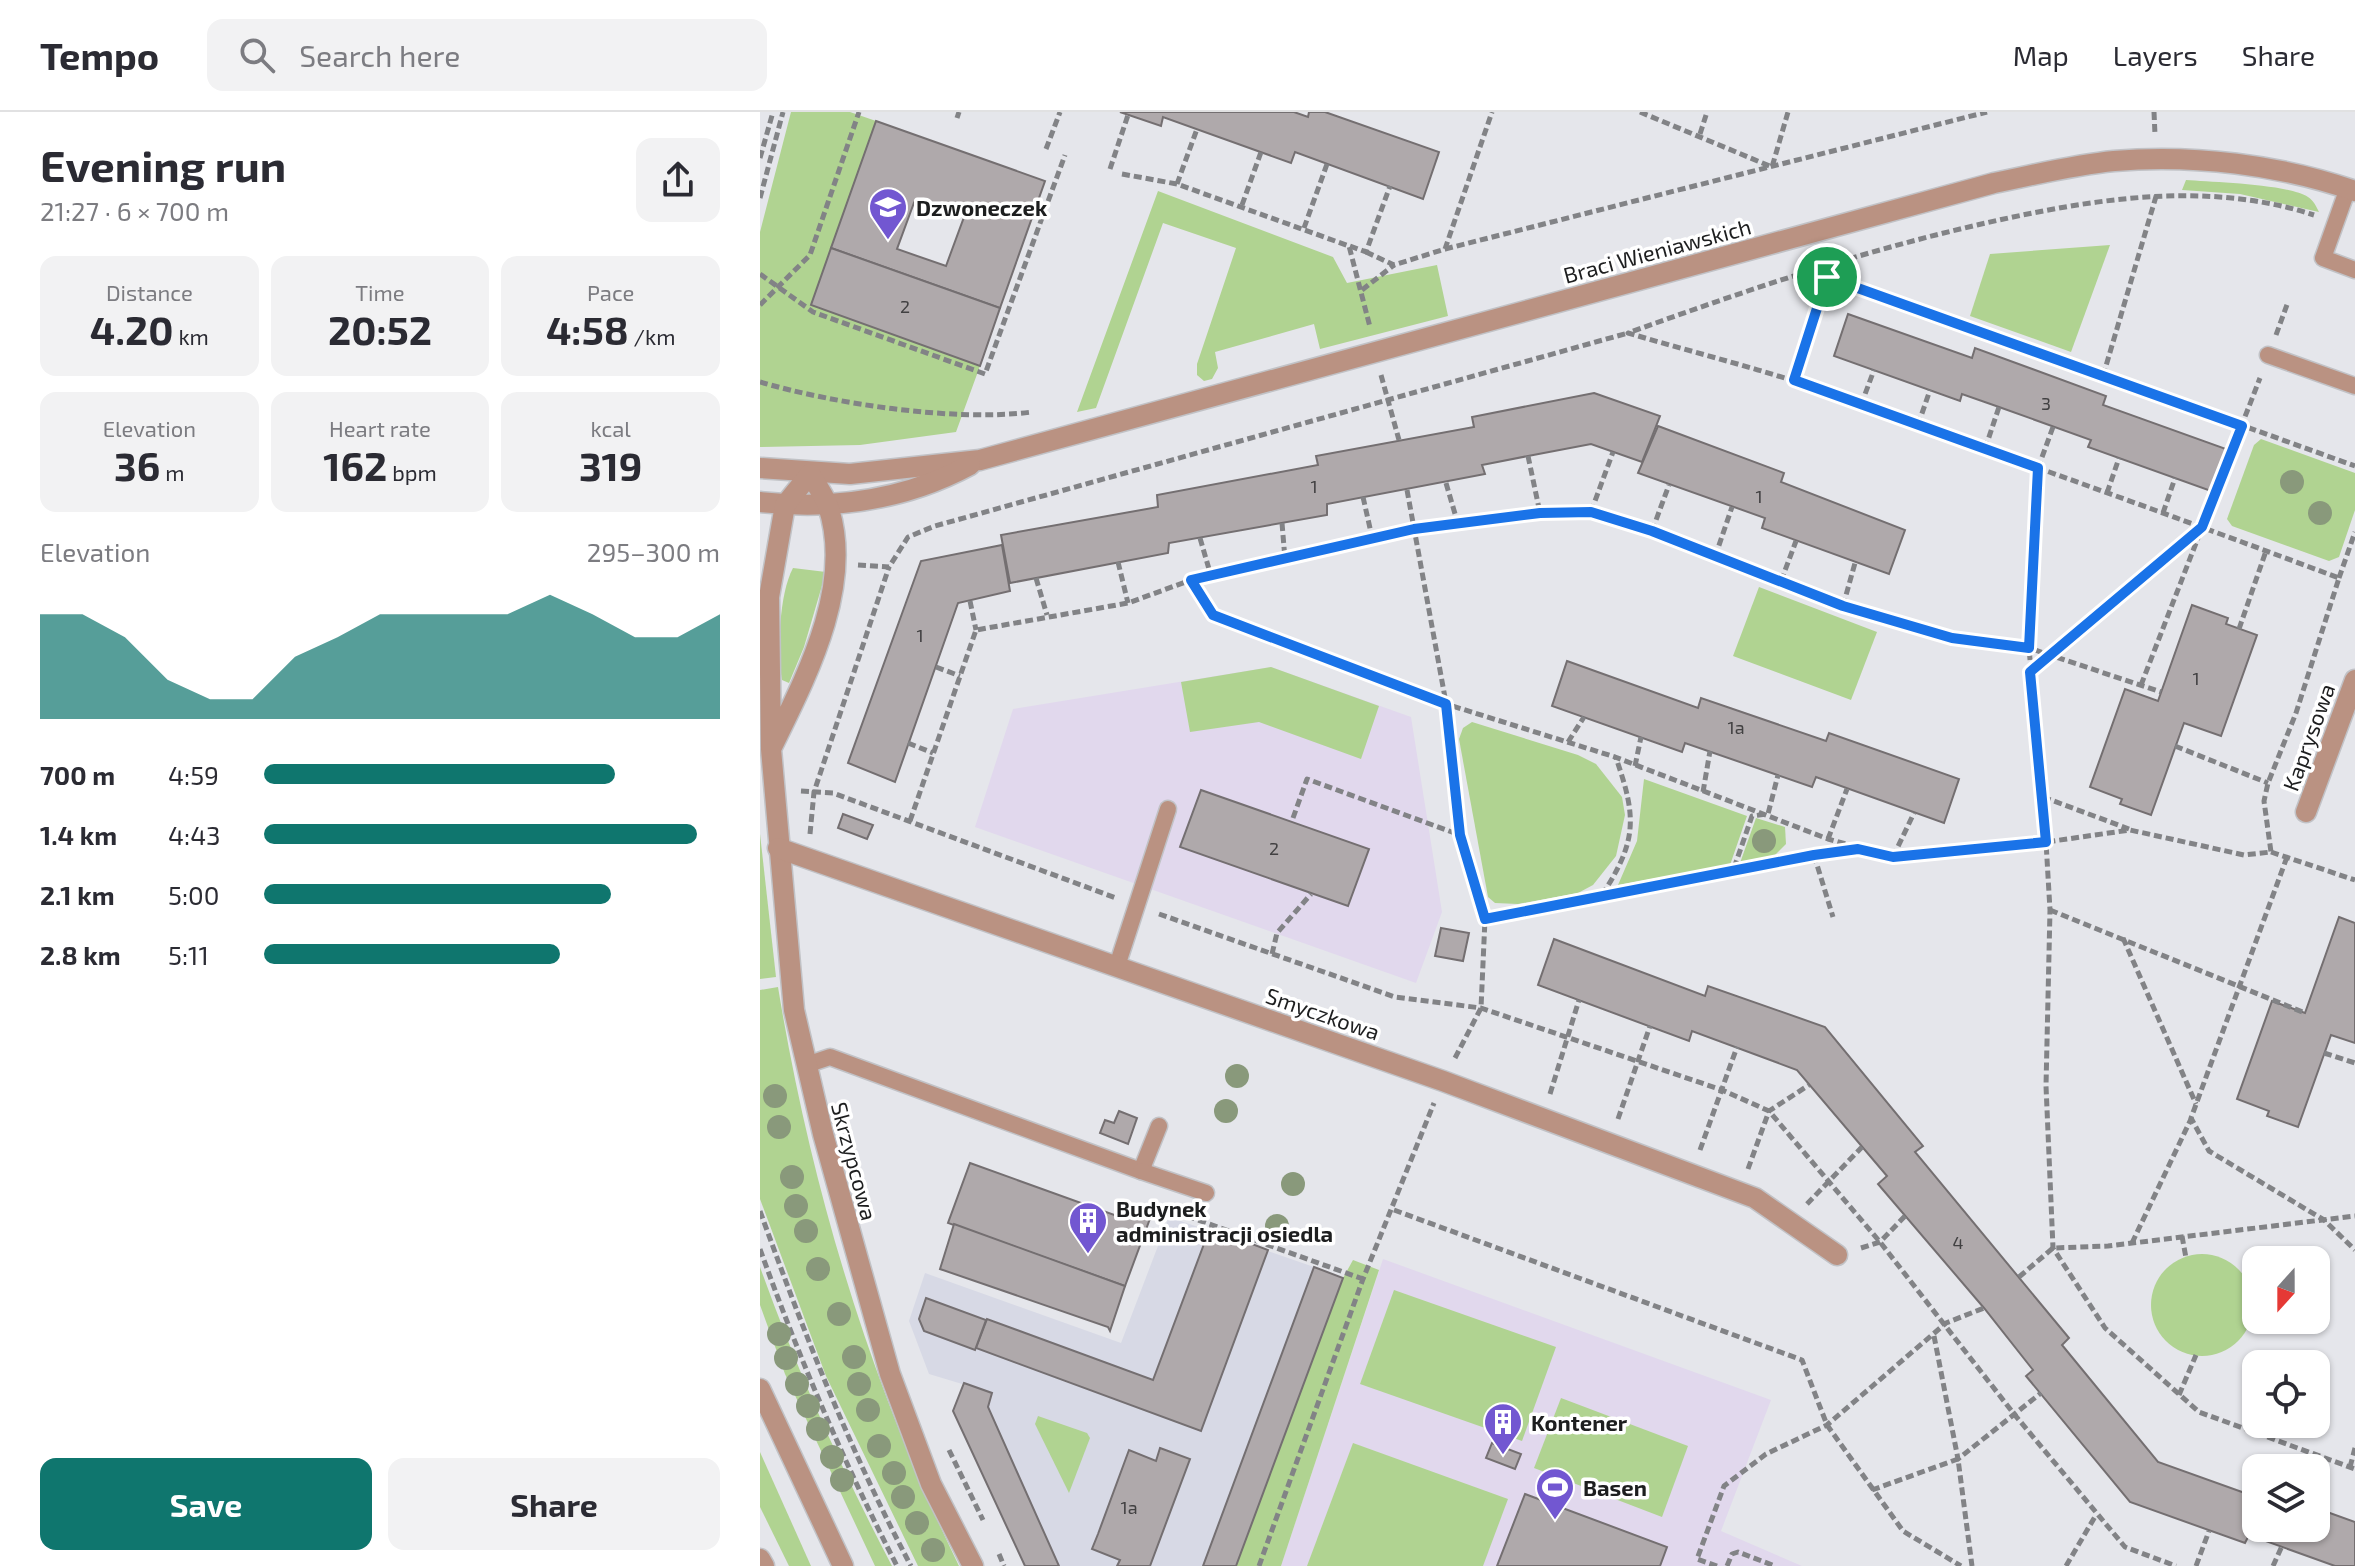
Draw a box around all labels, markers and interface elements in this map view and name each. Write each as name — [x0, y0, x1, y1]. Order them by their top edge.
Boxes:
search box — [207, 19, 767, 91]
text: Tempo — [40, 32, 159, 78]
icon: search — [235, 33, 279, 77]
text: Search here — [299, 37, 460, 73]
text: Map — [2013, 38, 2069, 72]
text: Layers — [2113, 38, 2198, 72]
text: Share — [2242, 38, 2315, 72]
text: Evening run — [40, 138, 286, 191]
button: share — [636, 138, 720, 222]
school or university icon: Dzwoneczek — [867, 186, 909, 241]
place label: Dzwoneczek — [916, 194, 1048, 220]
text: 21:27 · 6 × 700 m — [40, 195, 229, 226]
street label: Braci Wieniawskich — [1560, 212, 1754, 288]
pin — [1793, 243, 1861, 311]
icon: arrive — [1805, 255, 1849, 299]
text: Distance — [106, 279, 193, 305]
text: Time — [355, 279, 405, 305]
text: Pace — [587, 279, 634, 305]
house number: 2 — [900, 295, 910, 317]
text: 4.20 — [90, 305, 174, 353]
text: 20:52 — [328, 305, 432, 353]
text: 4:58 — [546, 305, 629, 353]
text: km — [174, 323, 209, 349]
text: /km — [629, 323, 675, 349]
house number: 3 — [2041, 392, 2051, 414]
text: Elevation — [103, 415, 196, 441]
text: Heart rate — [329, 415, 431, 441]
text: kcal — [591, 415, 631, 441]
text: 36 — [114, 441, 160, 489]
text: 162 — [323, 441, 387, 489]
text: 319 — [579, 441, 642, 489]
text: m — [160, 459, 185, 485]
text: bpm — [387, 459, 437, 485]
house number: 1 — [1310, 475, 1318, 497]
house number: 1 — [1755, 485, 1763, 507]
text: Elevation — [40, 536, 150, 567]
text: 295–300 m — [587, 536, 720, 567]
house number: 1 — [916, 624, 924, 646]
house number: 1 — [2192, 667, 2200, 689]
street label: Kaprysowa — [2277, 680, 2339, 794]
house number: 1a — [1727, 716, 1745, 738]
text: 700 m — [40, 759, 115, 790]
text: 4:59 — [168, 759, 219, 790]
text: 1.4 km — [40, 819, 117, 850]
text: 4:43 — [168, 819, 221, 850]
house number: 2 — [1269, 837, 1279, 859]
text: 2.1 km — [40, 879, 115, 910]
text: 5:00 — [168, 879, 219, 910]
text: 2.8 km — [40, 939, 121, 970]
text: 5:11 — [168, 939, 209, 970]
street label: Smyczkowa — [1263, 981, 1383, 1045]
street label: Skrzypcowa — [827, 1099, 883, 1223]
place label: Budynek administracji osiedla — [1116, 1195, 1333, 1246]
building icon: Budynek administracji osiedla — [1067, 1200, 1109, 1255]
house number: 4 — [1952, 1231, 1964, 1253]
north arrow — [2242, 1246, 2330, 1334]
map controls — [2242, 1246, 2330, 1542]
button: locate — [2242, 1350, 2330, 1438]
building icon: Kontener — [1482, 1401, 1524, 1456]
place label: Kontener — [1531, 1409, 1628, 1435]
button: layers — [2242, 1454, 2330, 1542]
button: Save — [40, 1458, 372, 1550]
button: Share — [388, 1458, 720, 1550]
sports icon: Basen — [1534, 1466, 1576, 1521]
place label: Basen — [1583, 1474, 1647, 1500]
house number: 1a — [1120, 1496, 1138, 1518]

